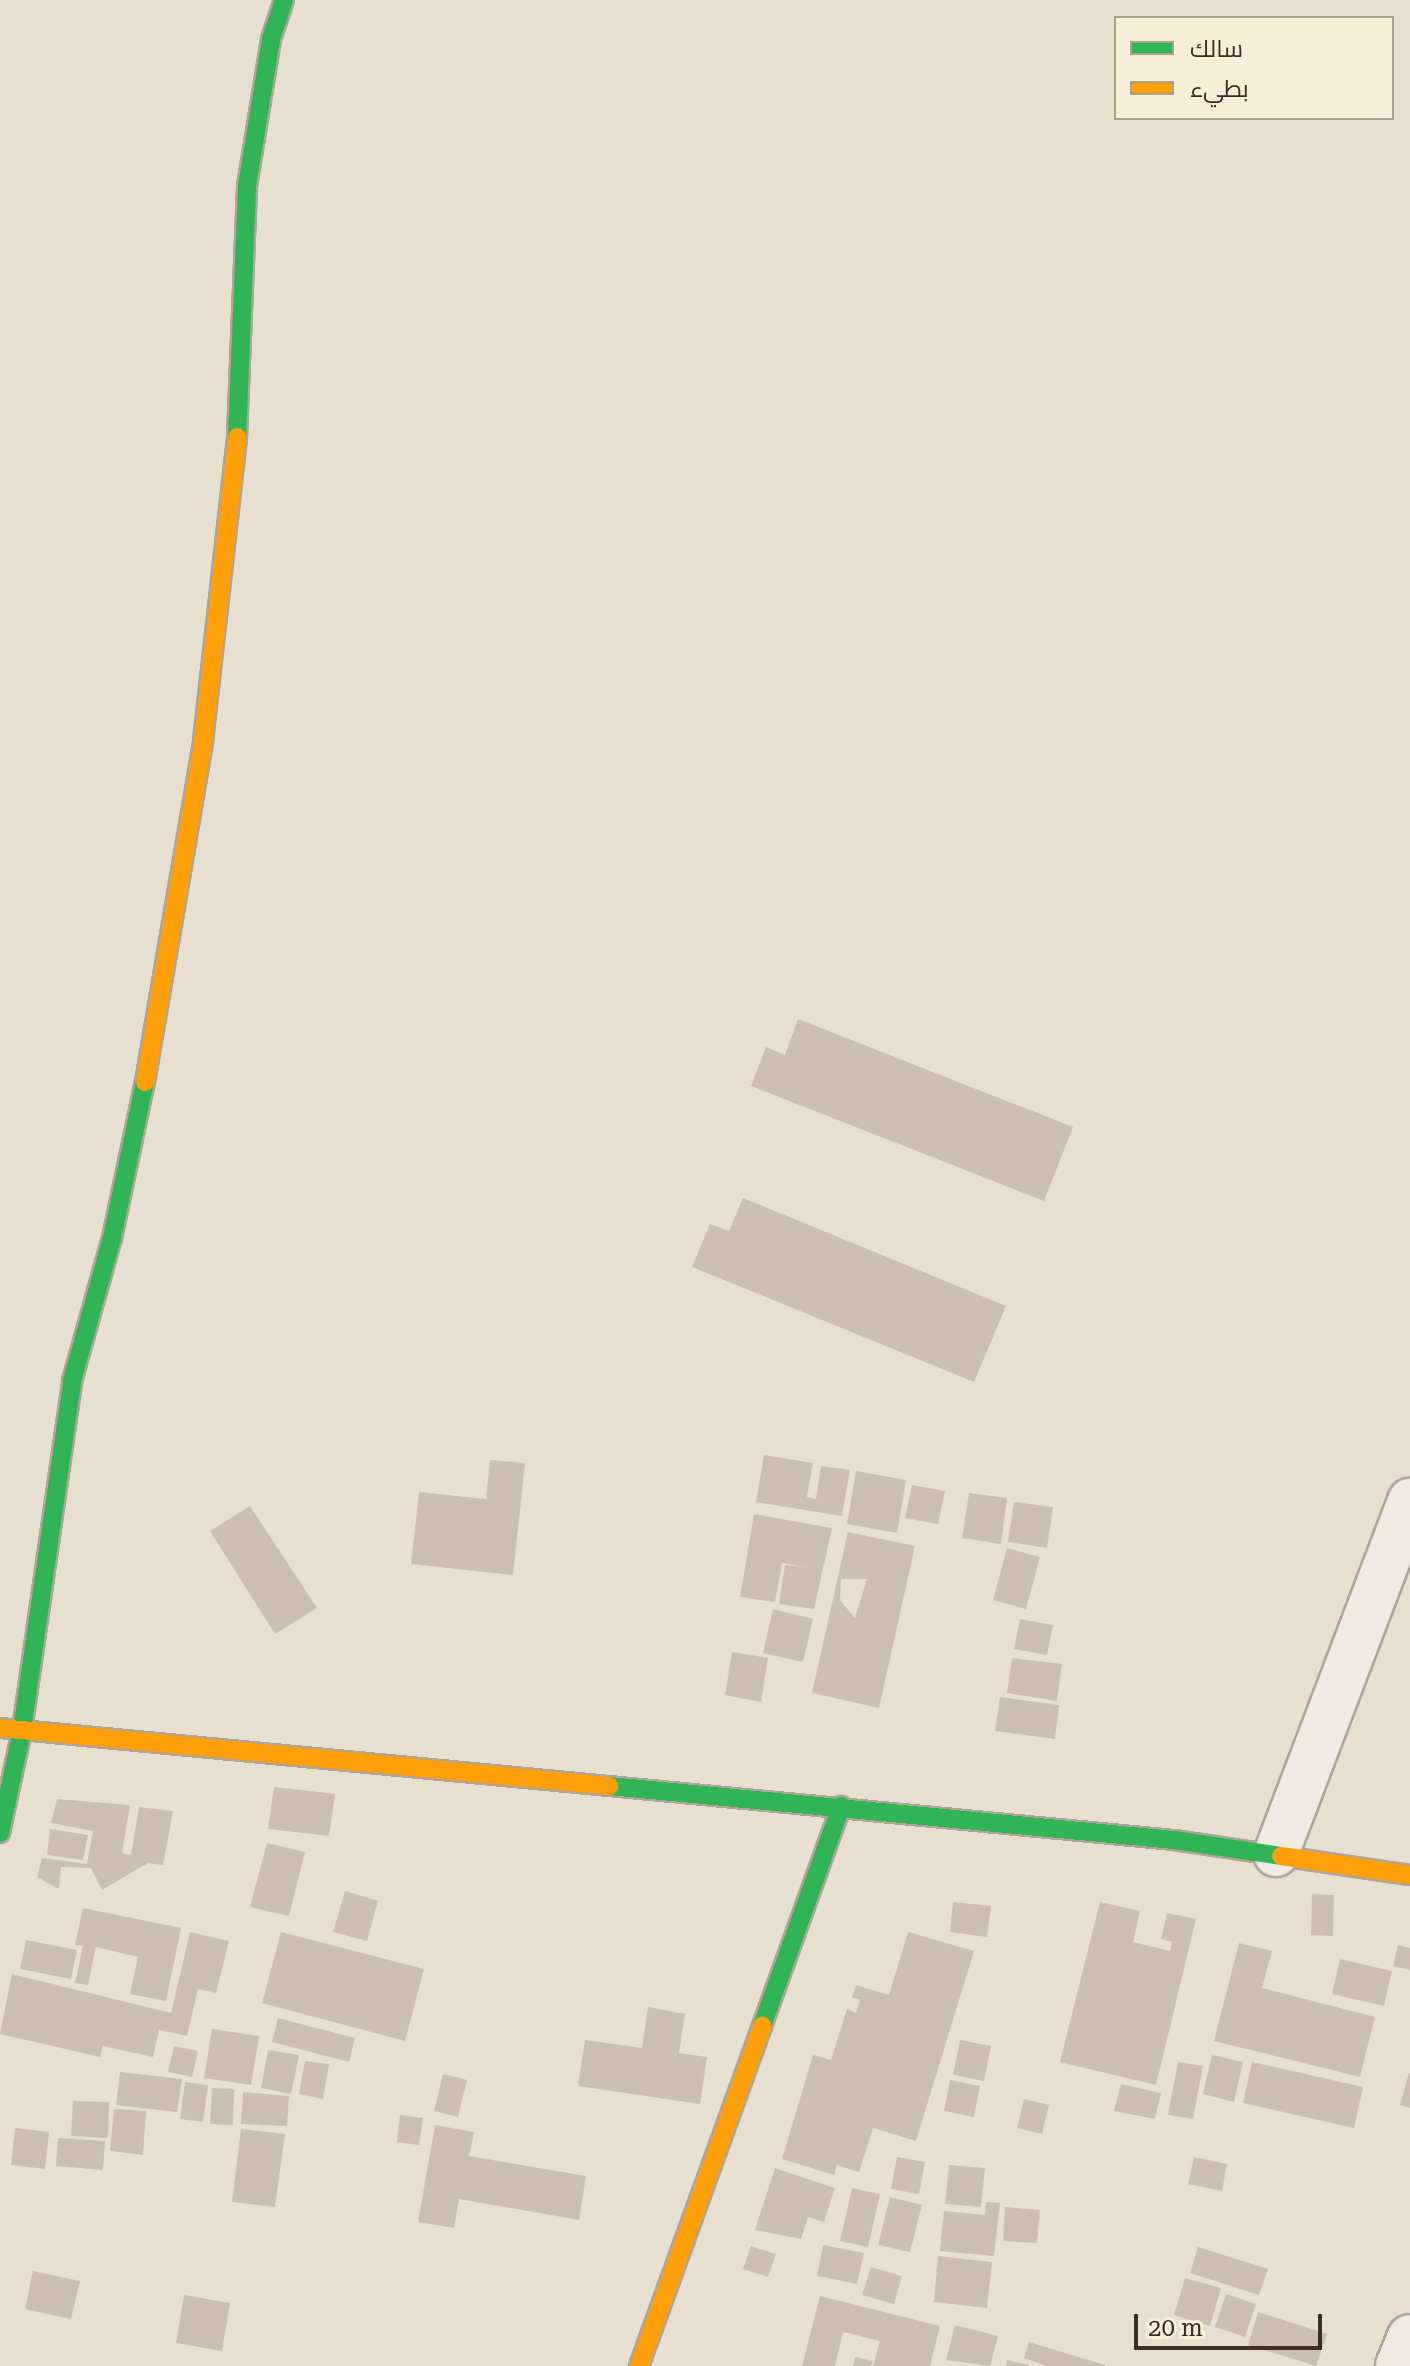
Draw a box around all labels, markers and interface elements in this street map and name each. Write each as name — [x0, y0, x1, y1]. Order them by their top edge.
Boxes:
legend — [1114, 16, 1394, 120]
text: سالك — [1190, 35, 1243, 63]
text: بطيء — [1190, 75, 1249, 103]
scale bar — [1138, 2298, 1326, 2348]
text: 20 m — [1148, 2314, 1203, 2342]

